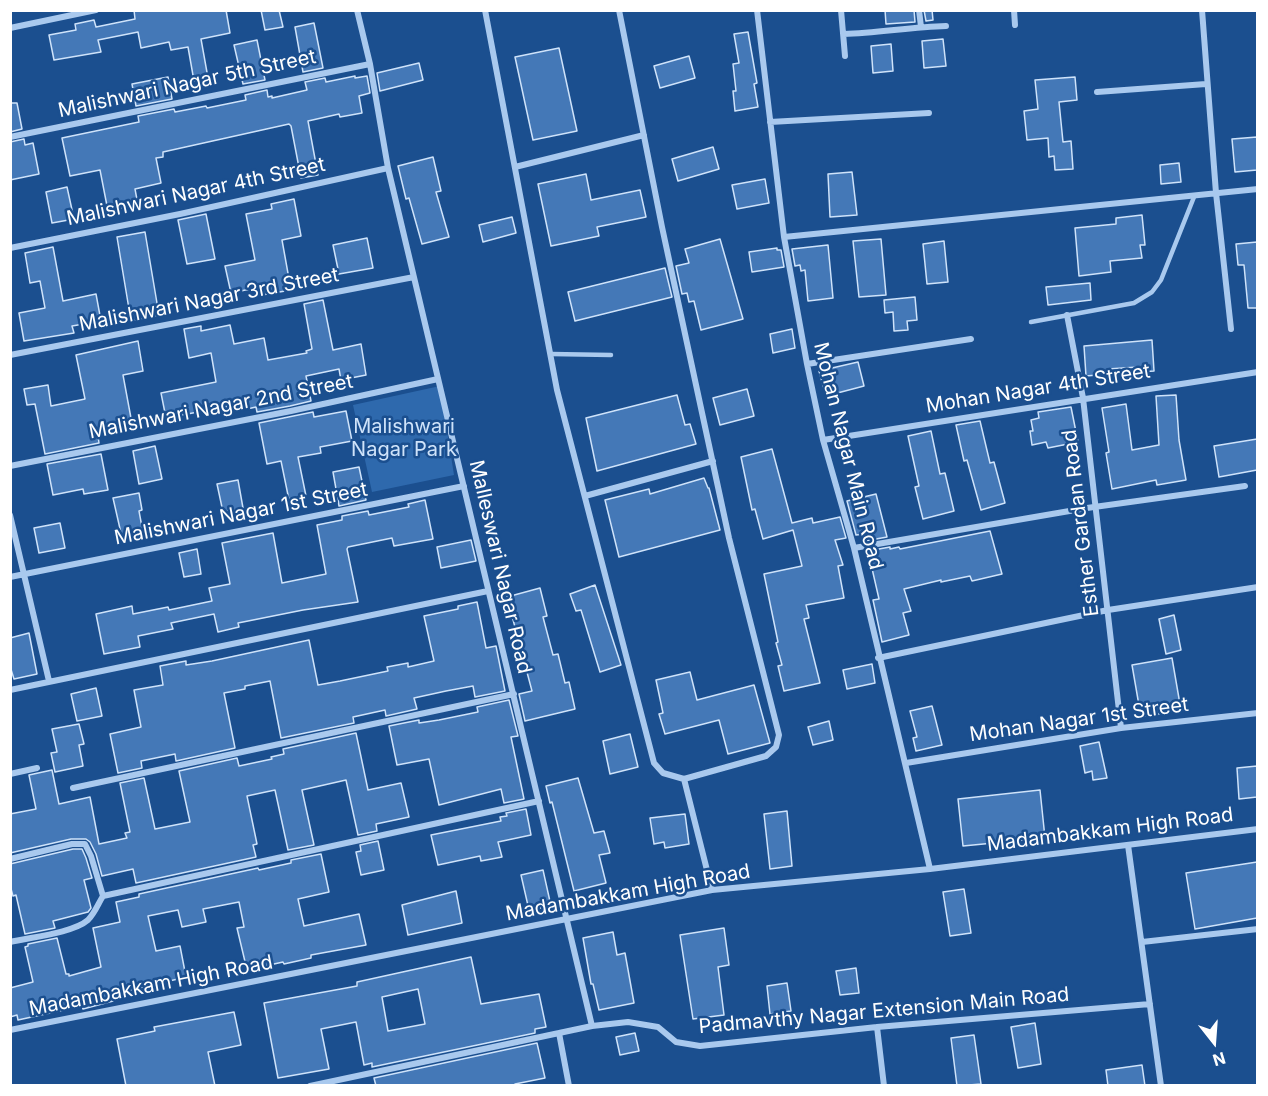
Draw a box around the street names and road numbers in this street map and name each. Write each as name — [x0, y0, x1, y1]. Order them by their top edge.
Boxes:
street label: Malishwari Nagar 5th Street — [56, 45, 318, 123]
street label: Malishwari Nagar 4th Street — [65, 153, 327, 231]
street label: Malishwari Nagar 3rd Street — [77, 263, 341, 337]
street label: Mohan Nagar Main Road — [808, 340, 888, 572]
street label: Mohan Nagar 4th Street — [924, 359, 1152, 419]
street label: Malishwari Nagar 2nd Street — [87, 370, 355, 444]
street label: Esther Gardan Road — [1058, 428, 1104, 618]
street label: Malleswari Nagar Road — [464, 458, 536, 676]
street label: Malishwari Nagar 1st Street — [112, 478, 370, 550]
street label: Mohan Nagar 1st Street — [968, 693, 1190, 747]
street label: Madambakkam High Road — [985, 803, 1235, 857]
street label: Madambakkam High Road — [504, 860, 752, 926]
street label: Madambakkam High Road — [27, 951, 275, 1021]
street label: Padmavthy Nagar Extension Main Road — [698, 983, 1070, 1039]

